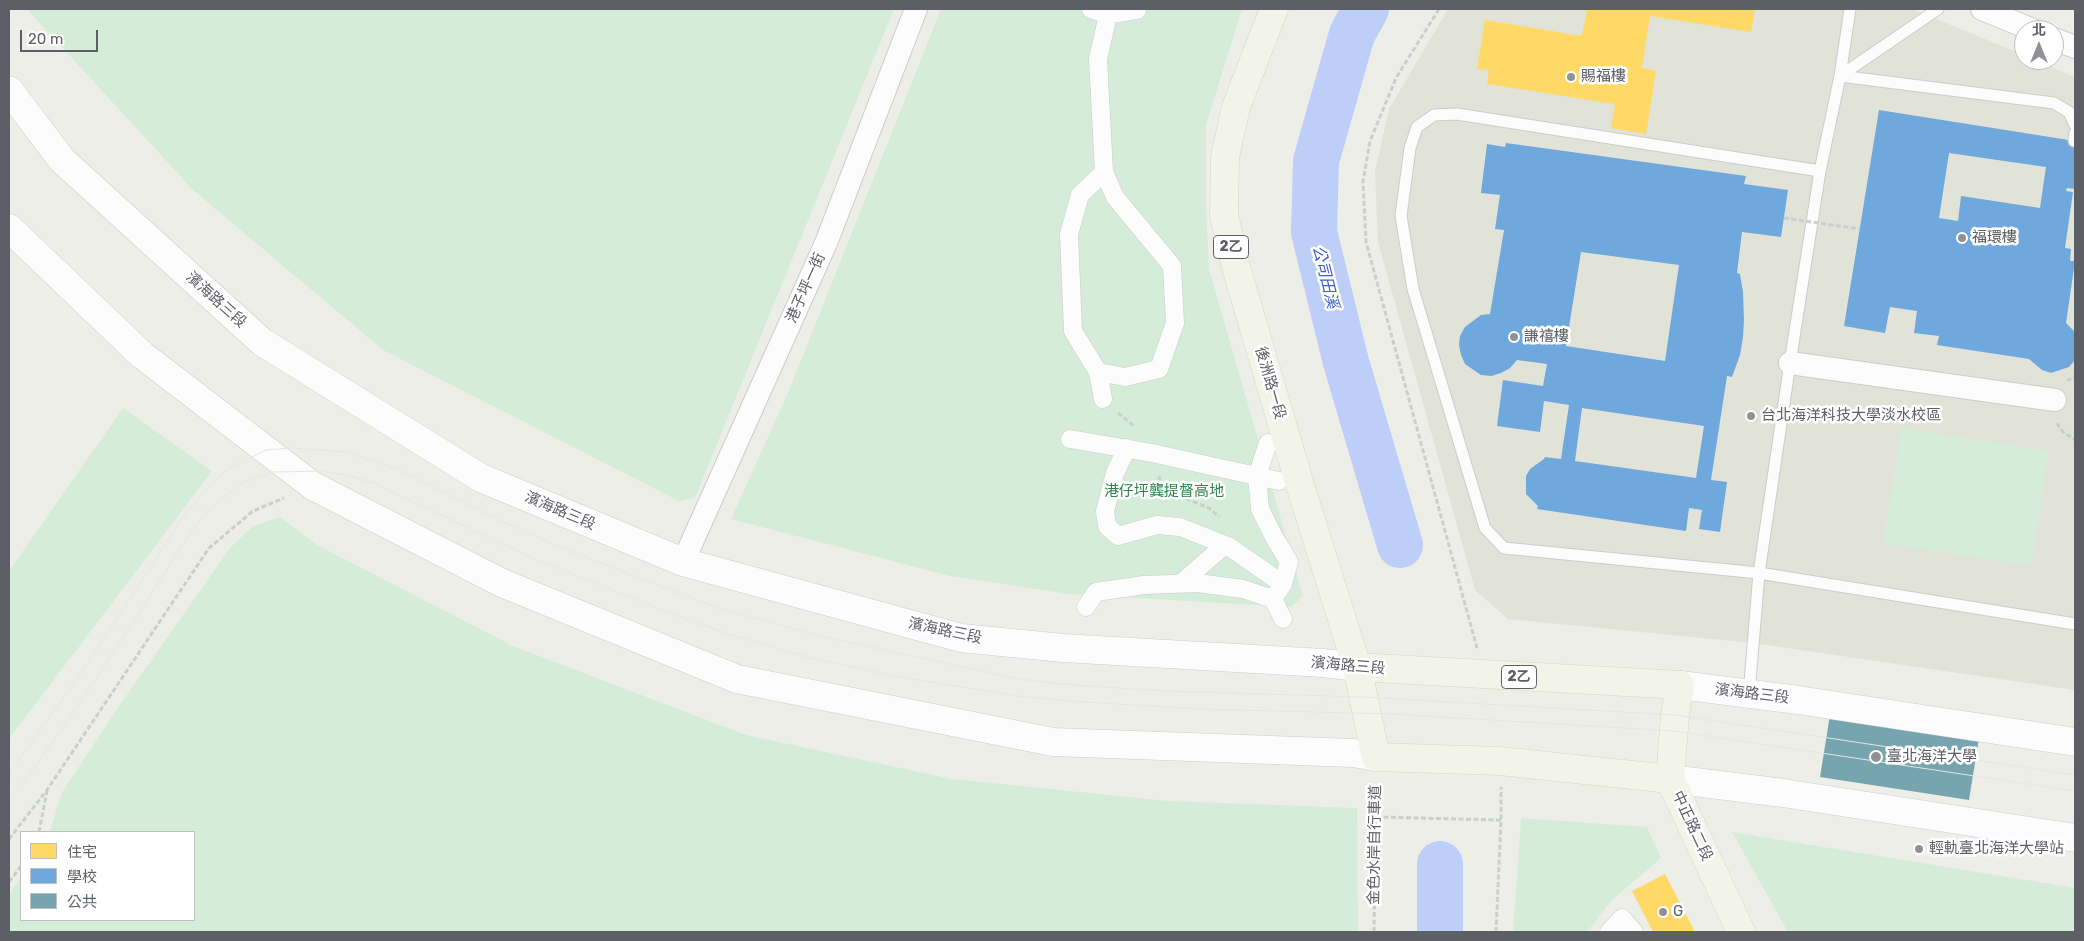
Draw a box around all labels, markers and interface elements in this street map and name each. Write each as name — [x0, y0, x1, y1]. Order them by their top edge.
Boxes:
scale bar — [22, 20, 100, 52]
north arrow — [2014, 20, 2064, 70]
text: 北 — [2032, 22, 2046, 39]
text: 20 m — [28, 30, 63, 48]
place label: 賜福樓 — [1581, 68, 1626, 86]
marker: 賜福樓 — [1565, 71, 1577, 83]
place label: 福環樓 — [1972, 229, 2017, 247]
marker: 福環樓 — [1956, 232, 1968, 244]
road number: 2乙 — [1214, 236, 1248, 258]
water label: 公司田溪 — [1308, 244, 1342, 310]
street label: 港子坪一街 — [783, 250, 829, 326]
street label: 濱海路三段 — [182, 268, 250, 332]
place label: 謙禧樓 — [1524, 328, 1569, 346]
marker: 謙禧樓 — [1508, 331, 1520, 343]
street label: 後洲路一段 — [1251, 344, 1289, 422]
place label: 台北海洋科技大學淡水校區 — [1761, 407, 1941, 425]
marker: 台北海洋科技大學淡水校區 — [1745, 410, 1757, 422]
park label: 港仔坪龔提督高地 — [1104, 483, 1224, 501]
street label: 濱海路三段 — [522, 488, 598, 534]
street label: 濱海路三段 — [906, 614, 984, 648]
street label: 濱海路三段 — [1310, 654, 1386, 678]
road number: 2乙 — [1502, 666, 1536, 689]
street label: 濱海路三段 — [1714, 680, 1790, 708]
place label: 臺北海洋大學 — [1887, 748, 1977, 766]
marker: 臺北海洋大學 — [1869, 750, 1883, 764]
street label: 金色水岸自行車道 — [1365, 785, 1385, 905]
street label: 中正路二段 — [1668, 788, 1716, 864]
legend — [20, 831, 195, 921]
place label: 輕軌臺北海洋大學站 — [1929, 840, 2064, 858]
text: 住宅 — [67, 843, 97, 861]
marker: 輕軌臺北海洋大學站 — [1913, 843, 1925, 855]
text: 學校 — [67, 868, 97, 886]
text: 公共 — [67, 893, 97, 911]
place label: G — [1673, 903, 1683, 921]
marker: G — [1657, 906, 1669, 918]

